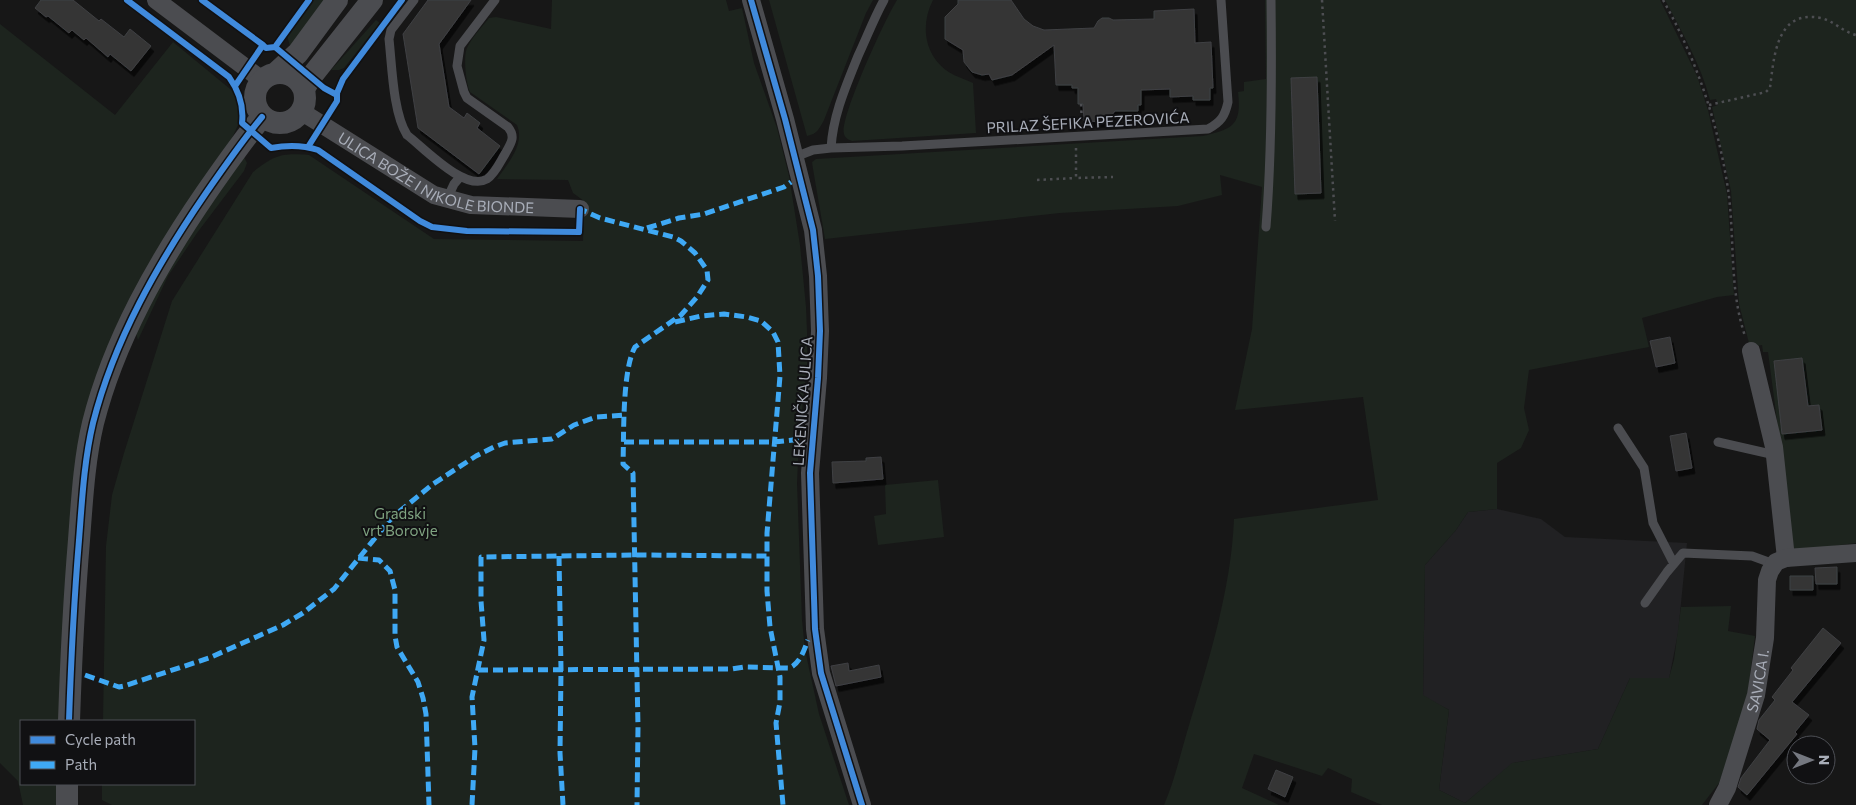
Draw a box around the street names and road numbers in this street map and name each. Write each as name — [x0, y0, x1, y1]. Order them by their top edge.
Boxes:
street label: PRILAZ ŠEFIKA PEZEROVIĆA — [986, 107, 1190, 136]
street label: ULICA BOŽE I NIKOLE BIONDE — [335, 128, 535, 216]
street label: LEKENIČKA ULICA — [787, 336, 816, 466]
street label: SAVICA I. — [1742, 648, 1772, 714]

